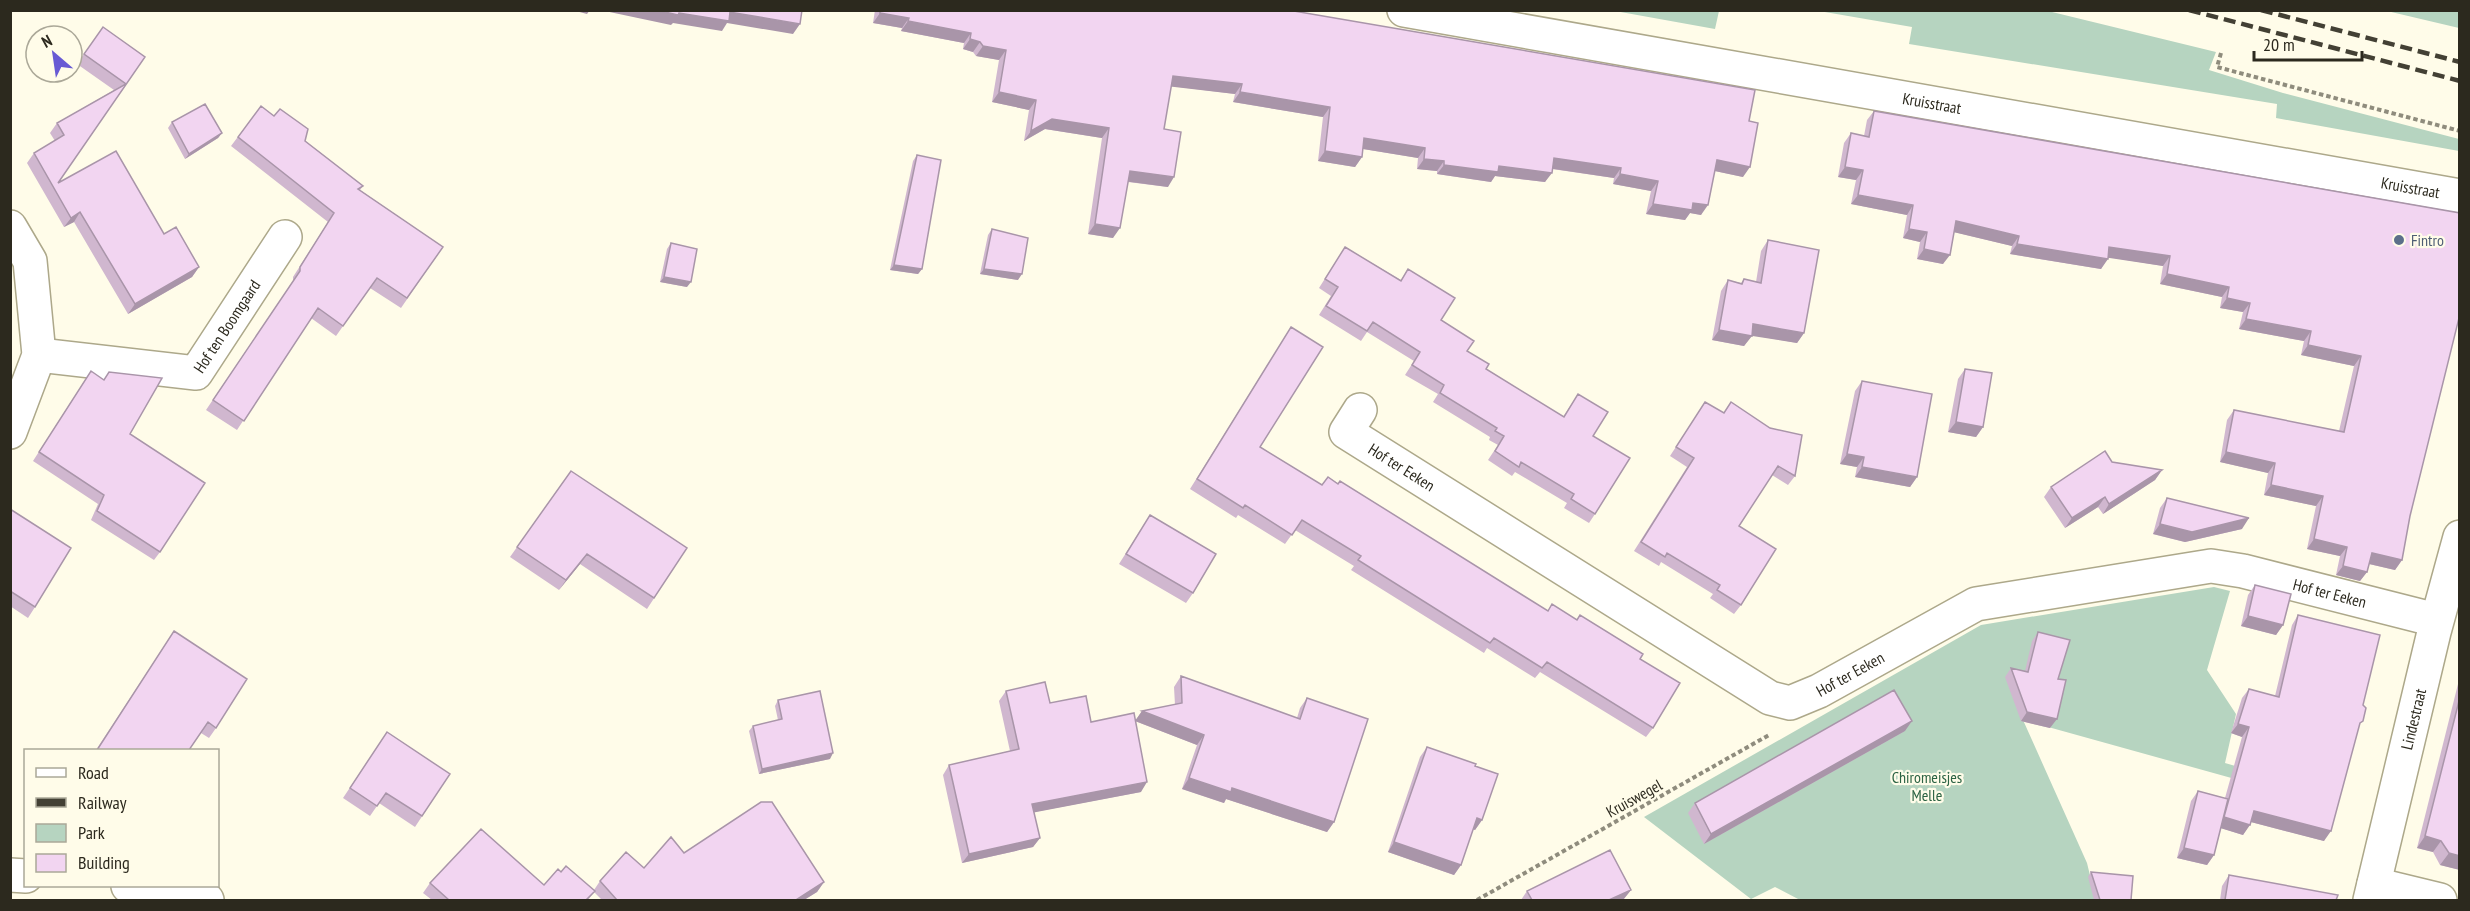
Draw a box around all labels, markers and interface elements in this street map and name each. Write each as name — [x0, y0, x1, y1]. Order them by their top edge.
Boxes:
north arrow — [24, 24, 84, 84]
scale bar — [2254, 24, 2362, 62]
text: N — [38, 30, 55, 52]
text: 20 m — [2263, 33, 2295, 56]
street label: Kruisstraat — [1901, 88, 1963, 118]
street label: Kruisstraat — [2380, 172, 2442, 202]
place label: Fintro — [2411, 230, 2444, 250]
marker: Fintro — [2392, 233, 2406, 247]
street label: Hof ten Boomgaard — [189, 276, 264, 376]
street label: Hof ter Eeken — [1365, 439, 1439, 495]
street label: Hof ter Eeken — [2291, 574, 2368, 612]
street label: Hof ter Eeken — [1812, 647, 1887, 701]
street label: Lindestraat — [2396, 686, 2430, 752]
legend — [24, 749, 219, 887]
text: Road — [78, 761, 109, 784]
park label: Chiromeisjes Melle — [1892, 767, 1962, 805]
street label: Kruiswegel — [1603, 774, 1666, 821]
text: Railway — [78, 791, 127, 814]
text: Park — [78, 821, 105, 844]
text: Building — [78, 851, 130, 874]

